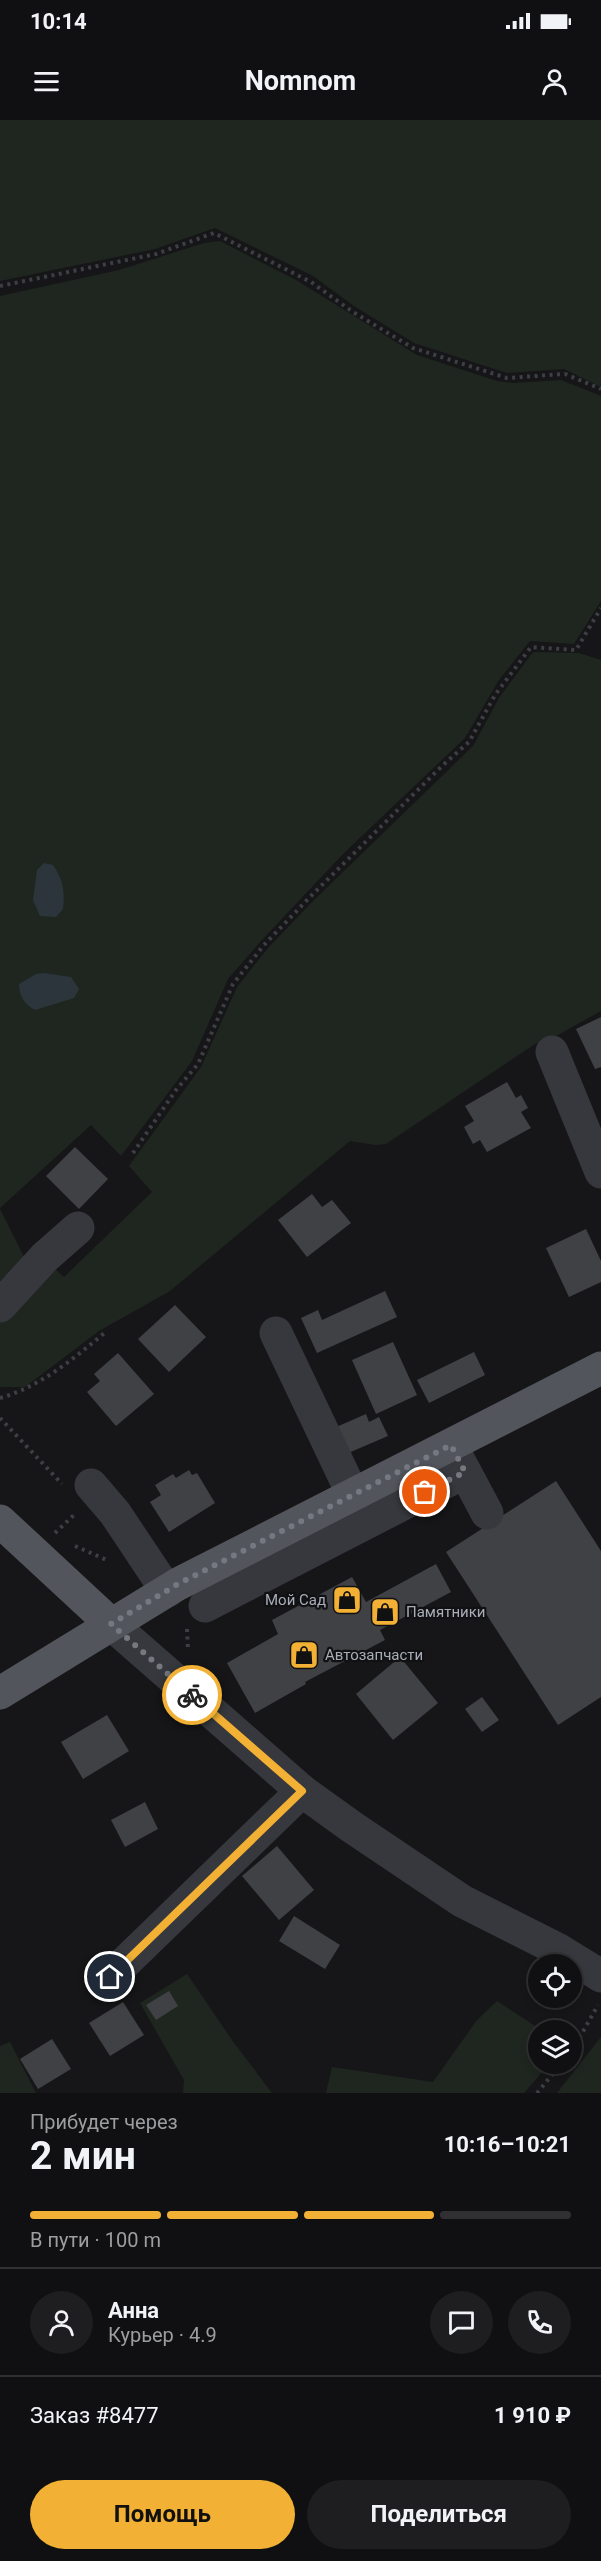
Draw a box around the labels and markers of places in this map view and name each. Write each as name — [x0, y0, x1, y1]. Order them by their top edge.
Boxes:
pin — [399, 1466, 450, 1517]
shop icon: Мой Сад — [331, 1584, 363, 1616]
place label: Мой Сад — [265, 1591, 326, 1609]
shop icon: Памятники — [369, 1596, 401, 1628]
place label: Памятники — [406, 1603, 486, 1621]
shop icon: Автозапчасти — [288, 1639, 320, 1671]
place label: Автозапчасти — [325, 1646, 423, 1664]
pin — [84, 1951, 135, 2002]

